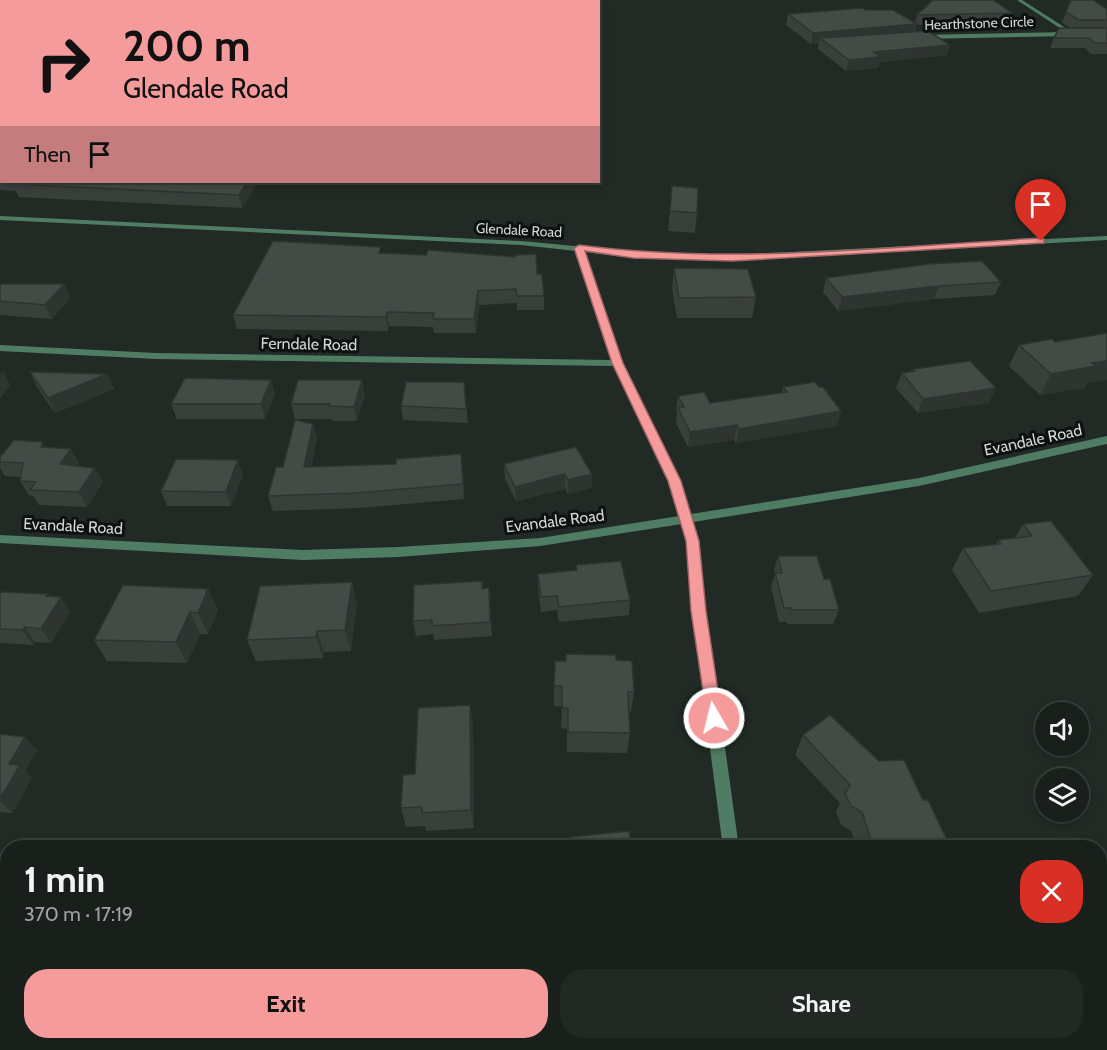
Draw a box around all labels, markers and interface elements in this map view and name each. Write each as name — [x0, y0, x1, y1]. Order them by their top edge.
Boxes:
street label: Hearthstone Circle — [924, 12, 1034, 34]
text: 200 m — [123, 20, 250, 72]
icon: right — [24, 24, 102, 102]
text: Glendale Road — [123, 72, 289, 105]
icon: arrive — [83, 138, 116, 171]
text: Then — [24, 141, 71, 168]
pin — [1015, 179, 1066, 241]
icon: arrive — [1024, 188, 1057, 221]
street label: Glendale Road — [476, 219, 562, 241]
street label: Ferndale Road — [261, 334, 357, 354]
street label: Evandale Road — [982, 420, 1084, 460]
street label: Evandale Road — [504, 505, 606, 537]
street label: Evandale Road — [23, 514, 123, 538]
position arrow — [682, 686, 746, 750]
map controls — [1035, 702, 1089, 822]
button: sound — [1035, 702, 1089, 756]
button: layers — [1035, 768, 1089, 822]
text: 1 min — [24, 857, 105, 901]
button: close — [1020, 860, 1083, 923]
text: 370 m · 17:19 — [24, 902, 133, 926]
button: Exit — [24, 969, 548, 1038]
button: Share — [560, 969, 1083, 1038]

